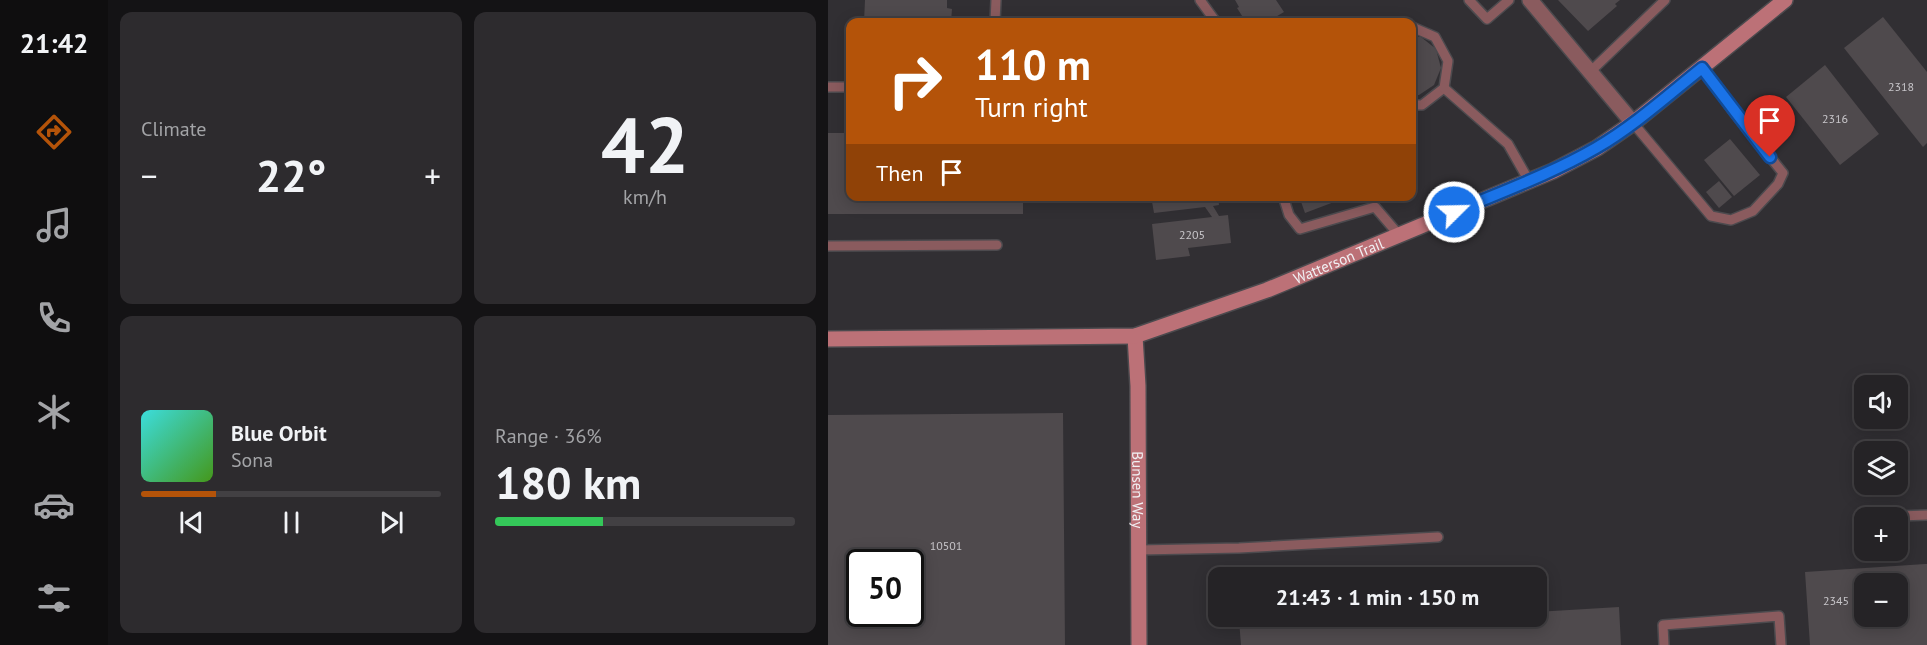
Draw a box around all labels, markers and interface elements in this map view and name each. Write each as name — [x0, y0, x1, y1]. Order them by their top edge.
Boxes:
text: 21:42 — [20, 26, 88, 60]
text: 110 m — [975, 37, 1091, 92]
icon: right — [876, 42, 954, 120]
house number: 2318 — [1888, 79, 1914, 94]
text: Turn right — [975, 90, 1088, 124]
text: 42 — [601, 94, 689, 195]
pin — [1744, 95, 1795, 157]
icon: arrive — [1753, 104, 1786, 137]
icon: directions — [33, 111, 75, 153]
house number: 2316 — [1822, 111, 1848, 126]
text: Climate — [141, 116, 207, 142]
text: 22° — [256, 146, 326, 204]
text: − — [141, 154, 158, 197]
text: + — [424, 154, 441, 197]
icon: arrive — [935, 156, 968, 189]
text: Then — [876, 159, 923, 187]
position arrow — [1422, 180, 1486, 244]
text: km/h — [623, 184, 667, 210]
icon: music — [33, 204, 75, 246]
house number: 2205 — [1179, 227, 1205, 242]
street label: Watterson Trail — [1290, 233, 1387, 288]
icon: phone — [33, 297, 75, 339]
map controls — [1854, 375, 1908, 627]
button: sound — [1854, 375, 1908, 429]
icon: climate — [33, 391, 75, 433]
text: Blue Orbit — [231, 419, 327, 447]
text: Range · 36% — [495, 423, 602, 449]
button: layers — [1854, 441, 1908, 495]
text: Sona — [231, 447, 273, 473]
street label: Bunsen Way — [1129, 451, 1148, 529]
text: 180 km — [495, 453, 641, 511]
icon: car — [33, 484, 75, 526]
icon: previous — [175, 506, 208, 539]
icon: pause — [275, 506, 308, 539]
icon: next — [375, 506, 408, 539]
button: + — [1854, 507, 1908, 561]
house number: 10501 — [930, 538, 962, 553]
speed limit sign: 50 — [846, 549, 924, 627]
button: − — [1854, 573, 1908, 627]
icon: filters — [33, 577, 75, 619]
text: 21:43 · 1 min · 150 m — [1276, 583, 1479, 611]
house number: 2345 — [1823, 593, 1849, 608]

